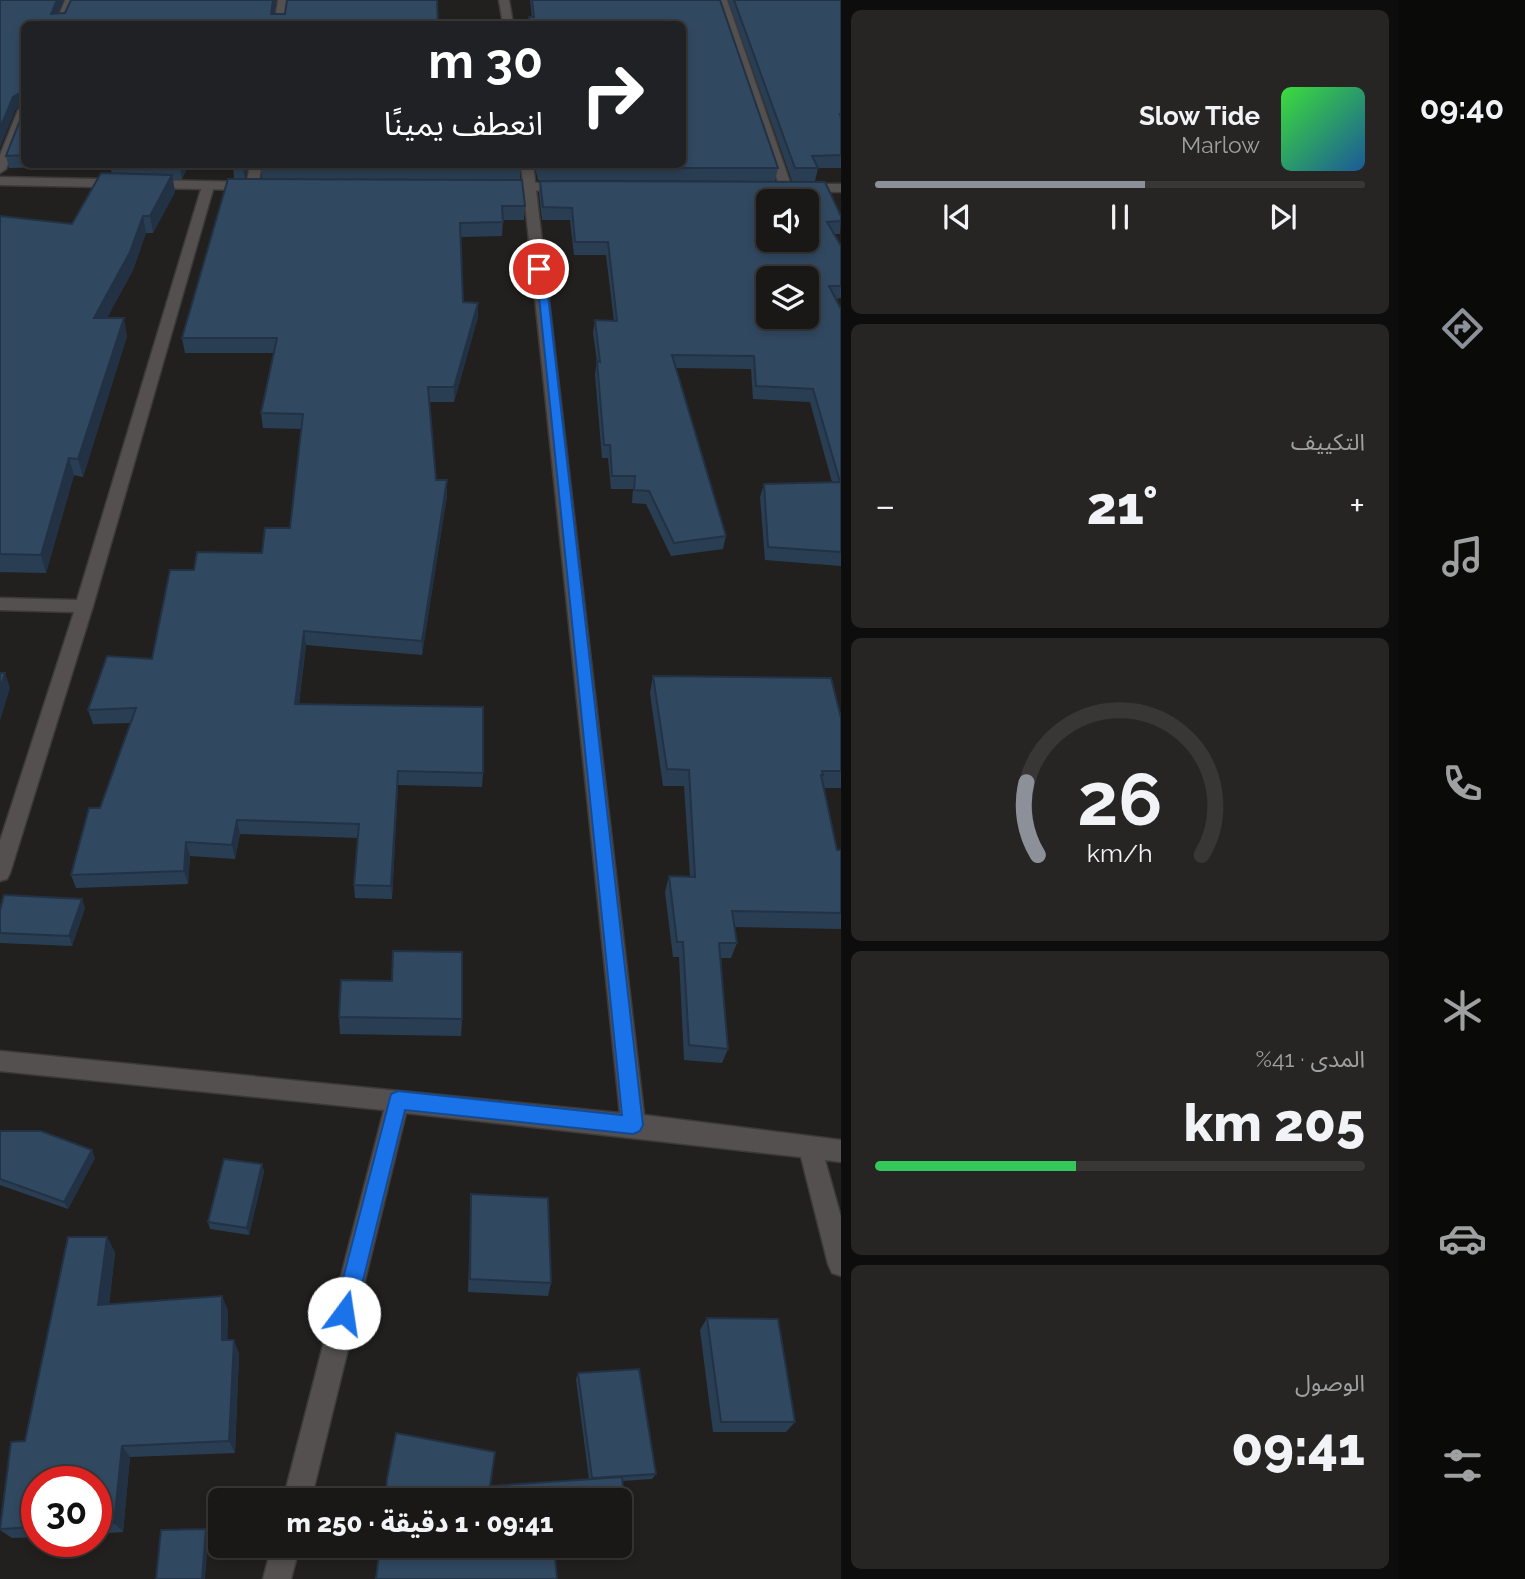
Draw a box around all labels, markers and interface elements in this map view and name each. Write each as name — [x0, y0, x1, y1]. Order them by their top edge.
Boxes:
text: 30 m — [428, 32, 543, 89]
icon: right — [567, 49, 658, 140]
text: 09:40 — [1420, 89, 1504, 126]
text: Slow Tide — [1139, 101, 1260, 131]
text: انعطف يمينًا — [384, 105, 543, 142]
text: Marlow — [1181, 131, 1260, 158]
map controls — [756, 189, 819, 329]
button: sound — [756, 189, 819, 252]
icon: previous — [938, 198, 976, 236]
icon: pause — [1101, 198, 1139, 236]
icon: next — [1264, 198, 1302, 236]
pin — [509, 239, 569, 299]
icon: arrive — [520, 250, 558, 288]
button: layers — [756, 266, 819, 329]
icon: directions — [1438, 304, 1487, 353]
text: التكييف — [1291, 428, 1365, 455]
text: 21° — [1087, 475, 1158, 536]
text: − — [875, 483, 895, 528]
text: + — [1349, 483, 1365, 528]
icon: music — [1438, 532, 1487, 581]
text: 26 — [1077, 758, 1163, 843]
icon: phone — [1438, 759, 1487, 808]
text: km/h — [1087, 838, 1153, 868]
icon: climate — [1438, 986, 1487, 1035]
text: المدى · 41% — [1256, 1045, 1365, 1072]
text: 205 km — [1184, 1092, 1365, 1153]
icon: car — [1438, 1214, 1487, 1263]
position arrow — [307, 1276, 381, 1350]
text: الوصول — [1295, 1369, 1365, 1396]
text: 09:41 — [1231, 1416, 1365, 1477]
icon: filters — [1438, 1441, 1487, 1490]
speed limit sign: 30 — [21, 1466, 112, 1557]
text: 09:41 · 1 دقيقة · 250 m — [287, 1508, 553, 1538]

